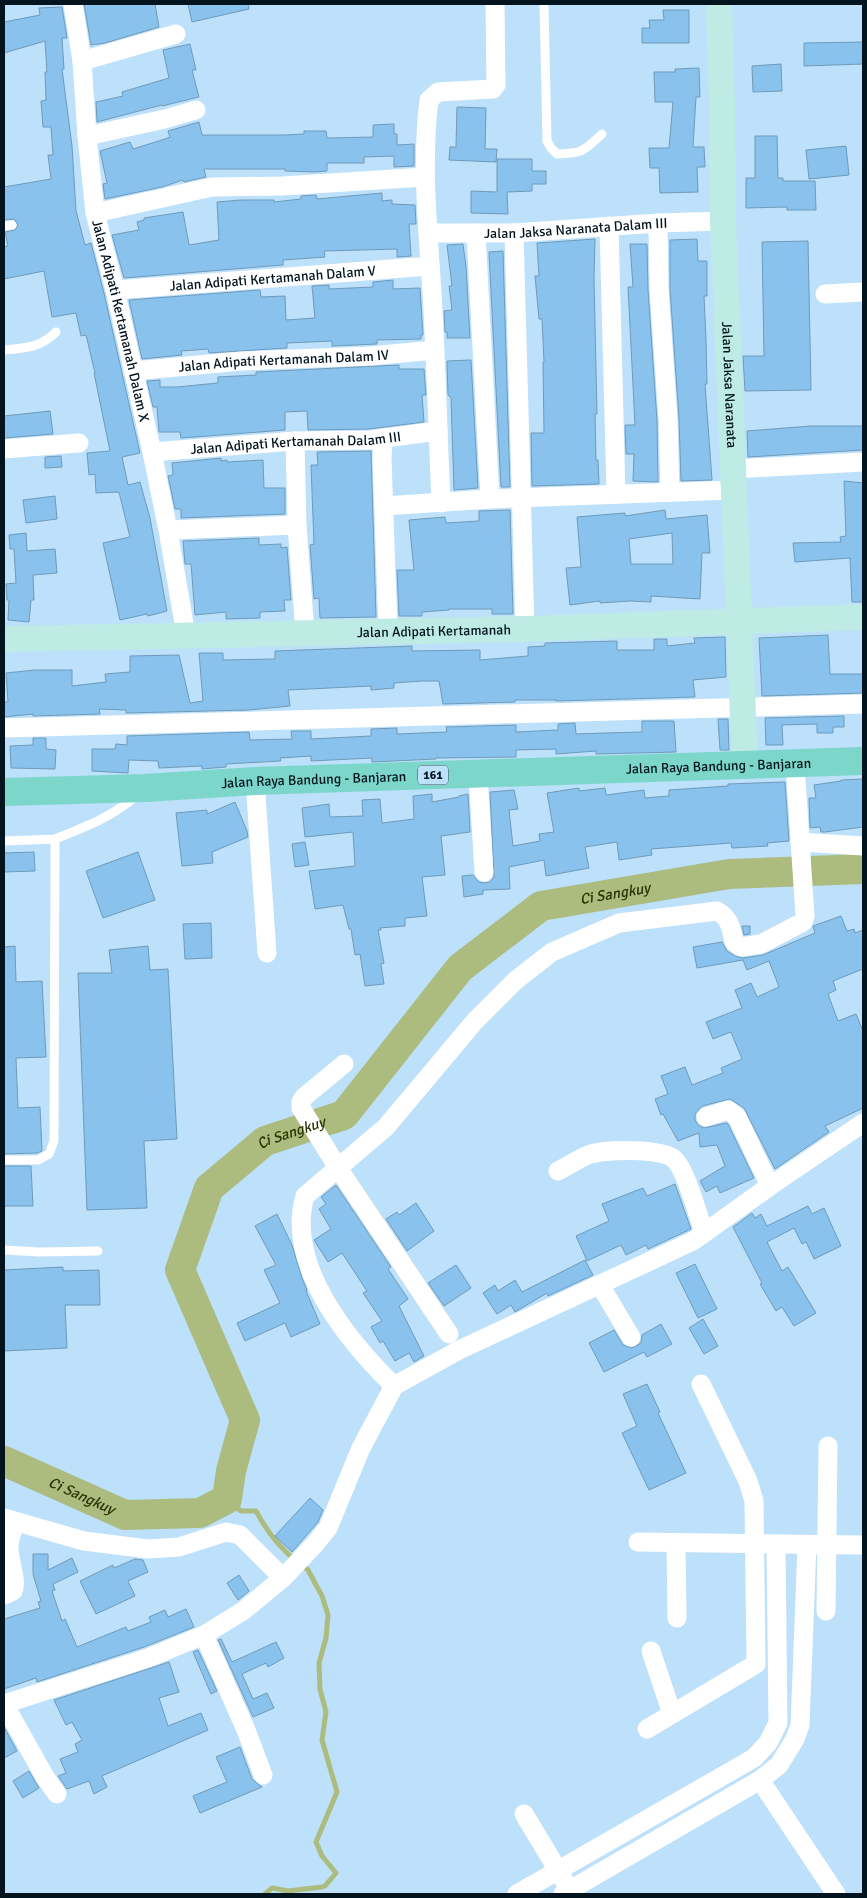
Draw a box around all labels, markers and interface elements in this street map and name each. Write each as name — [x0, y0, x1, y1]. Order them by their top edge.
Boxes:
street label: Jalan Jaksa Naranata Dalam III — [484, 214, 668, 242]
street label: Jalan Adipati Kertamanah Dalam X — [89, 218, 153, 423]
street label: Jalan Adipati Kertamanah Dalam V — [169, 262, 376, 294]
street label: Jalan Jaksa Naranata — [719, 321, 741, 449]
street label: Jalan Adipati Kertamanah Dalam IV — [178, 346, 390, 375]
street label: Jalan Adipati Kertamanah Dalam III — [190, 427, 402, 458]
street label: Jalan Adipati Kertamanah — [357, 621, 511, 641]
street label: Jalan Raya Bandung - Banjaran — [626, 754, 811, 777]
road number: 161 — [418, 766, 448, 784]
street label: Jalan Raya Bandung - Banjaran — [221, 768, 407, 792]
water label: Ci Sangkuy — [578, 878, 653, 908]
water label: Ci Sangkuy — [253, 1112, 329, 1153]
water label: Ci Sangkuy — [46, 1473, 120, 1519]

